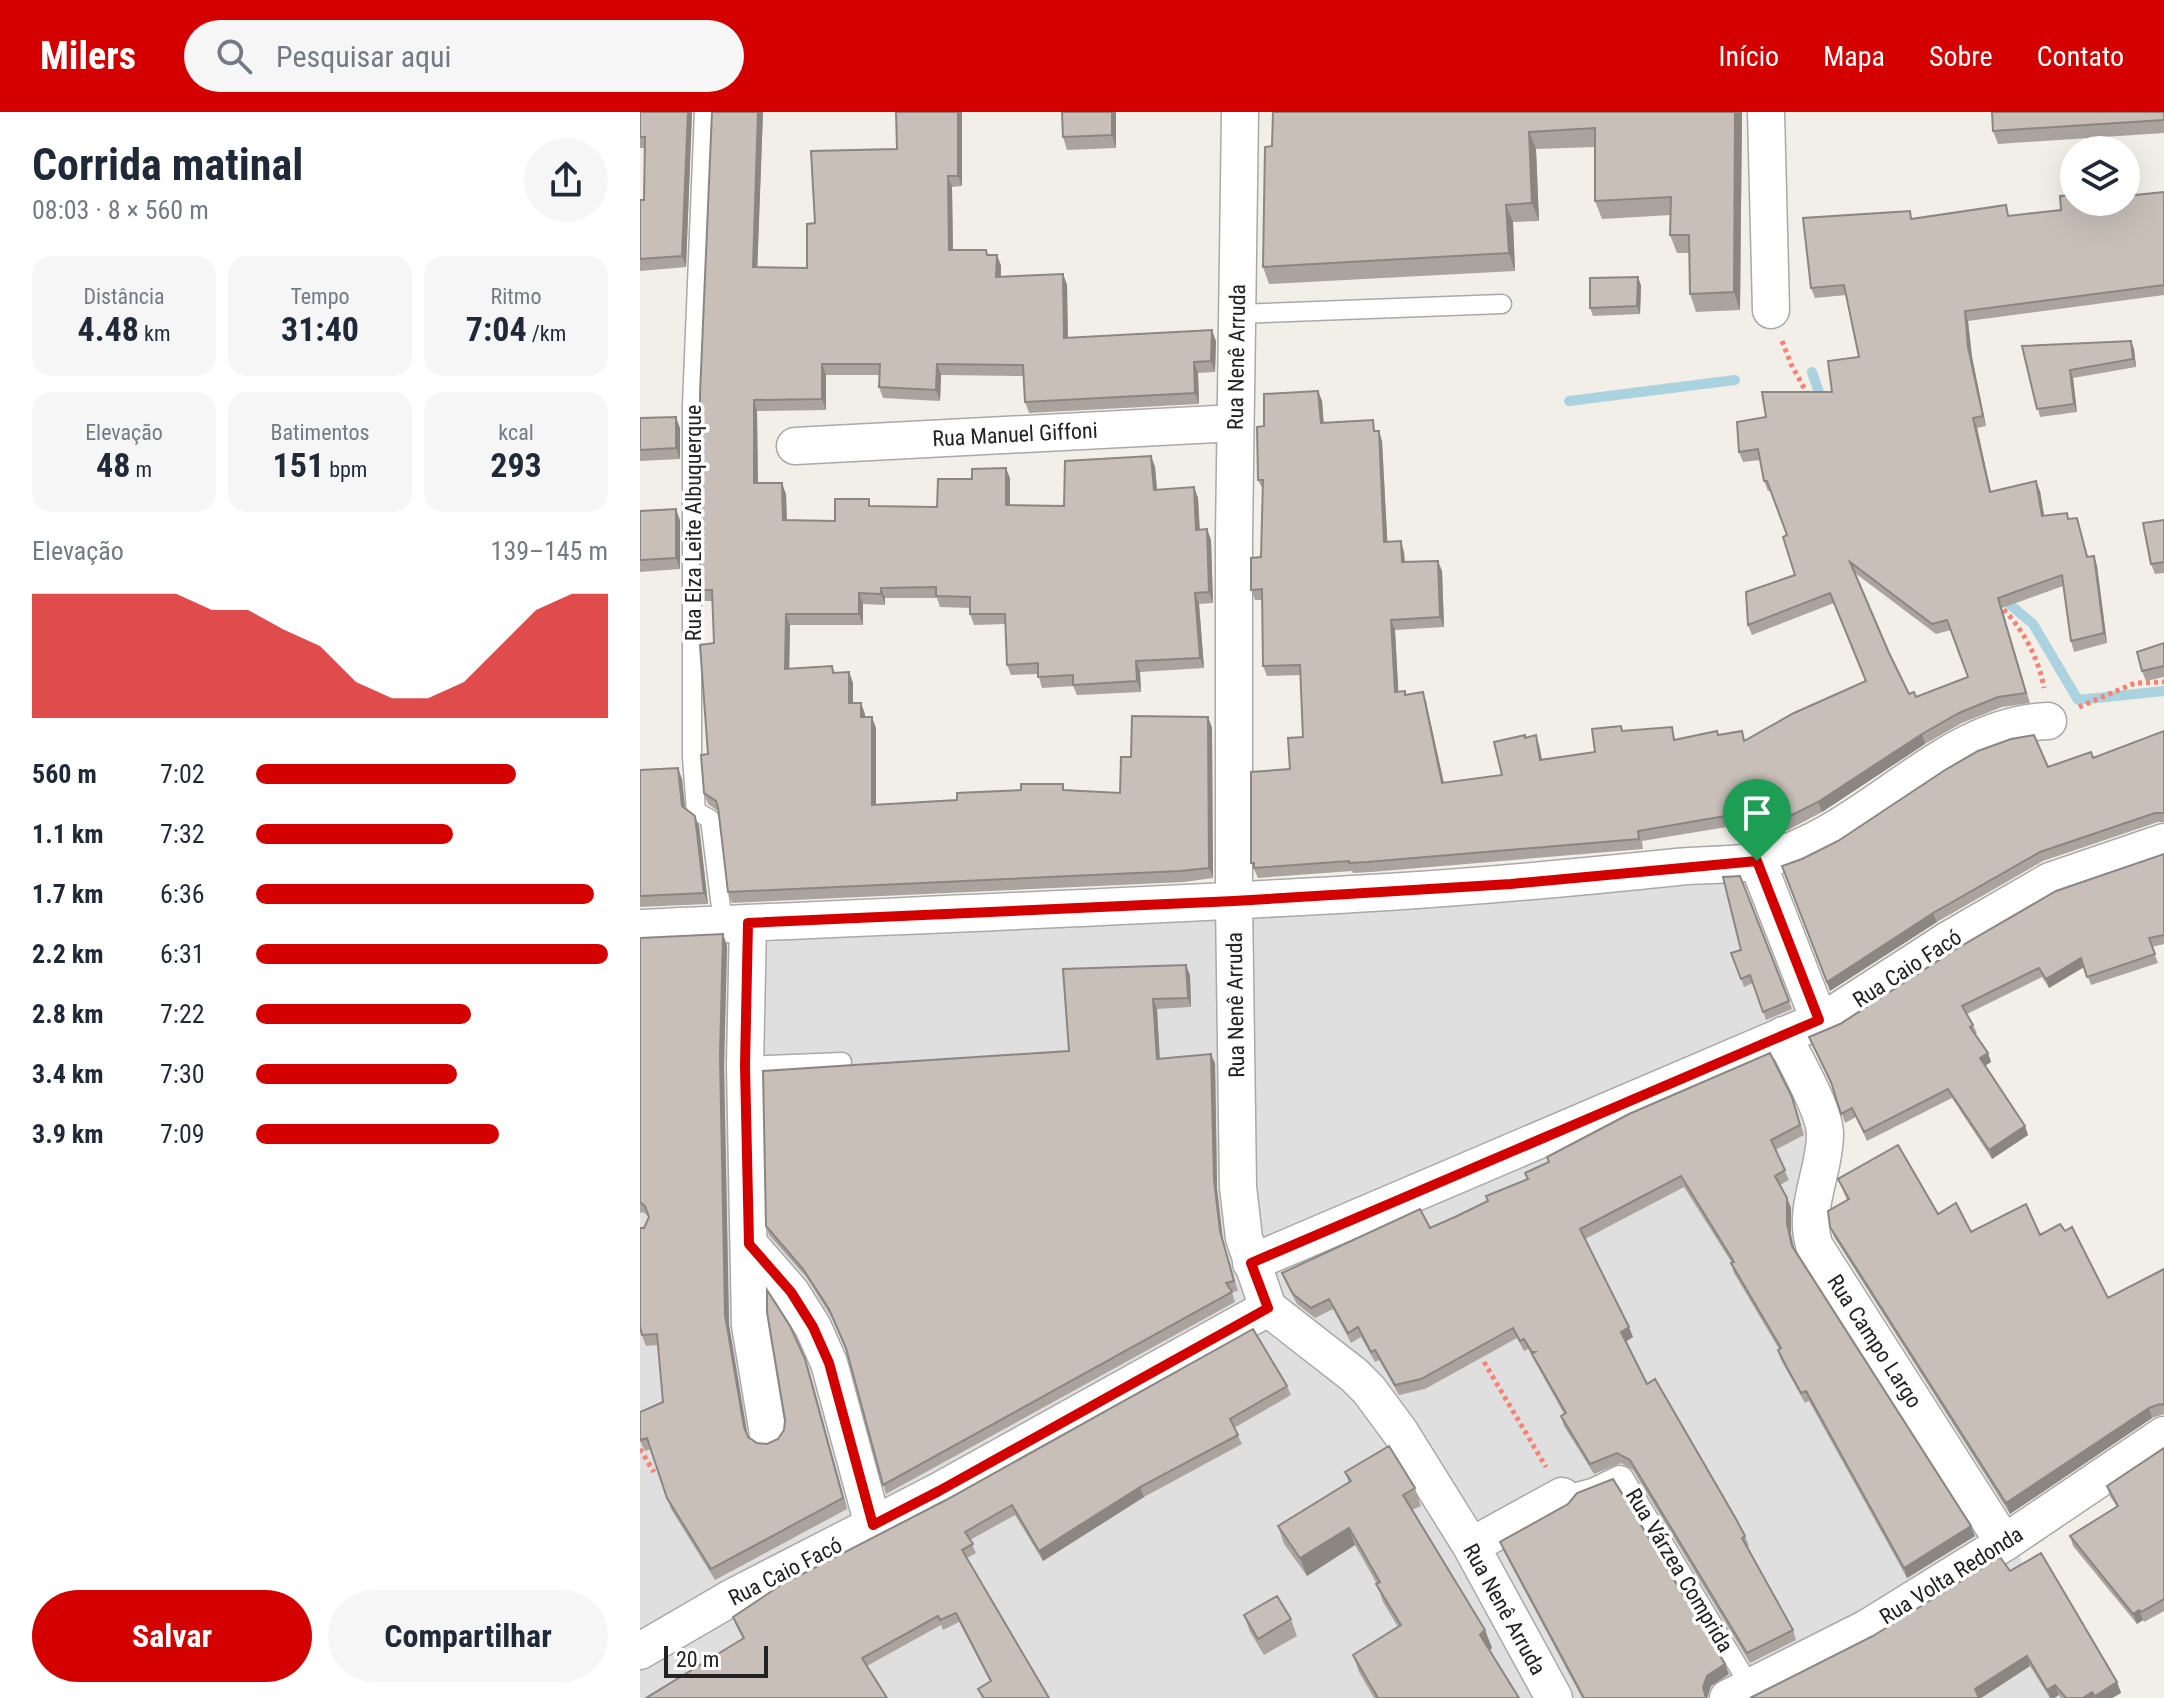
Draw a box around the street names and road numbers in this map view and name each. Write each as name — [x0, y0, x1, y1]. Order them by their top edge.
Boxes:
street label: Rua Nenê Arruda — [1223, 284, 1250, 430]
street label: Rua Elza Leite Albuquerque — [681, 405, 706, 641]
street label: Rua Manuel Giffoni — [932, 418, 1098, 451]
street label: Rua Caio Facó — [1848, 924, 1966, 1013]
street label: Rua Nenê Arruda — [1222, 932, 1249, 1078]
street label: Rua Campo Largo — [1822, 1270, 1927, 1413]
street label: Rua Várzea Comprida — [1621, 1484, 1738, 1657]
street label: Rua Volta Redonda — [1875, 1521, 2027, 1629]
street label: Rua Caio Facó — [724, 1532, 846, 1611]
street label: Rua Nenê Arruda — [1458, 1539, 1551, 1679]

